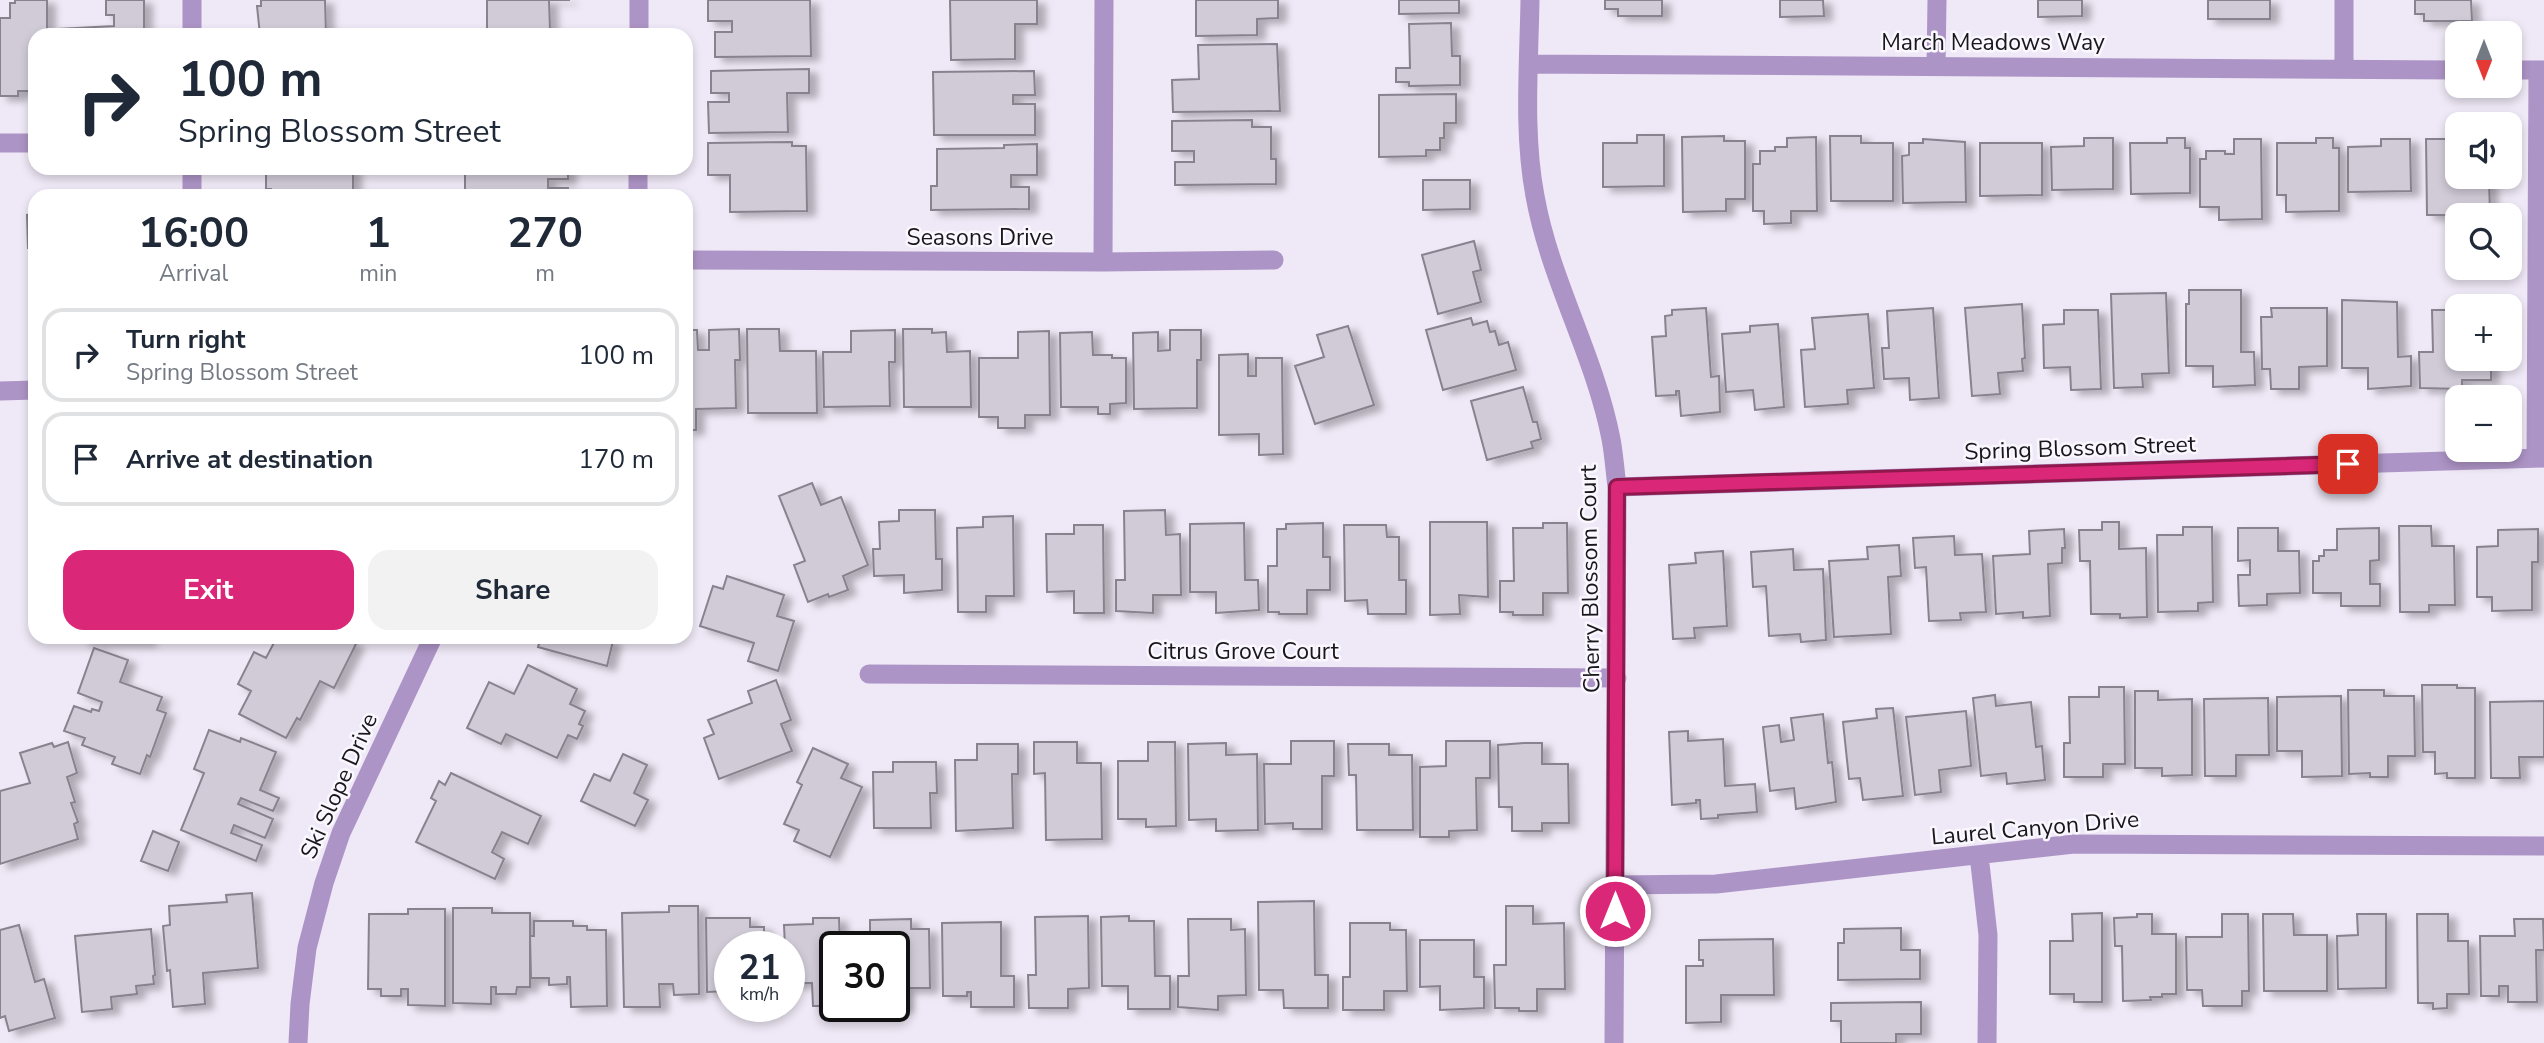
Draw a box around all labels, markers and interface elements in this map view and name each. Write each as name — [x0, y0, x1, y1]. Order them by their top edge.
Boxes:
north arrow — [2445, 21, 2522, 98]
map controls — [2445, 21, 2522, 462]
street label: March Meadows Way — [1881, 27, 2105, 58]
text: 100 m — [178, 46, 322, 113]
icon: right — [63, 56, 154, 147]
text: Spring Blossom Street — [178, 110, 501, 153]
button: sound — [2445, 112, 2522, 189]
button: search — [2445, 203, 2522, 280]
text: 16:00 — [138, 205, 249, 262]
text: 1 — [366, 205, 391, 262]
text: 270 — [507, 205, 583, 262]
street label: Seasons Drive — [906, 222, 1054, 253]
text: Arrival — [159, 258, 228, 289]
text: min — [359, 258, 397, 289]
text: m — [535, 258, 555, 289]
button: + — [2445, 294, 2522, 371]
text: Turn right — [126, 322, 245, 357]
icon: right — [67, 336, 105, 374]
text: 100 m — [578, 338, 654, 373]
text: Spring Blossom Street — [126, 357, 358, 388]
button: − — [2445, 385, 2522, 462]
street label: Spring Blossom Street — [1964, 428, 2197, 468]
pin — [2318, 434, 2378, 494]
icon: arrive — [67, 440, 105, 478]
text: Arrive at destination — [126, 442, 373, 477]
text: 170 m — [578, 442, 654, 477]
icon: arrive — [2329, 445, 2367, 483]
street label: Cherry Blossom Court — [1572, 464, 1607, 693]
button: Exit — [63, 550, 354, 630]
button: Share — [368, 550, 658, 630]
street label: Citrus Grove Court — [1147, 636, 1340, 667]
street label: Ski Slope Drive — [293, 708, 385, 864]
street label: Laurel Canyon Drive — [1930, 803, 2140, 853]
position arrow — [1578, 874, 1652, 948]
speed limit sign: 30 — [819, 931, 910, 1022]
text: 21 — [738, 944, 781, 991]
text: km/h — [740, 982, 779, 1006]

